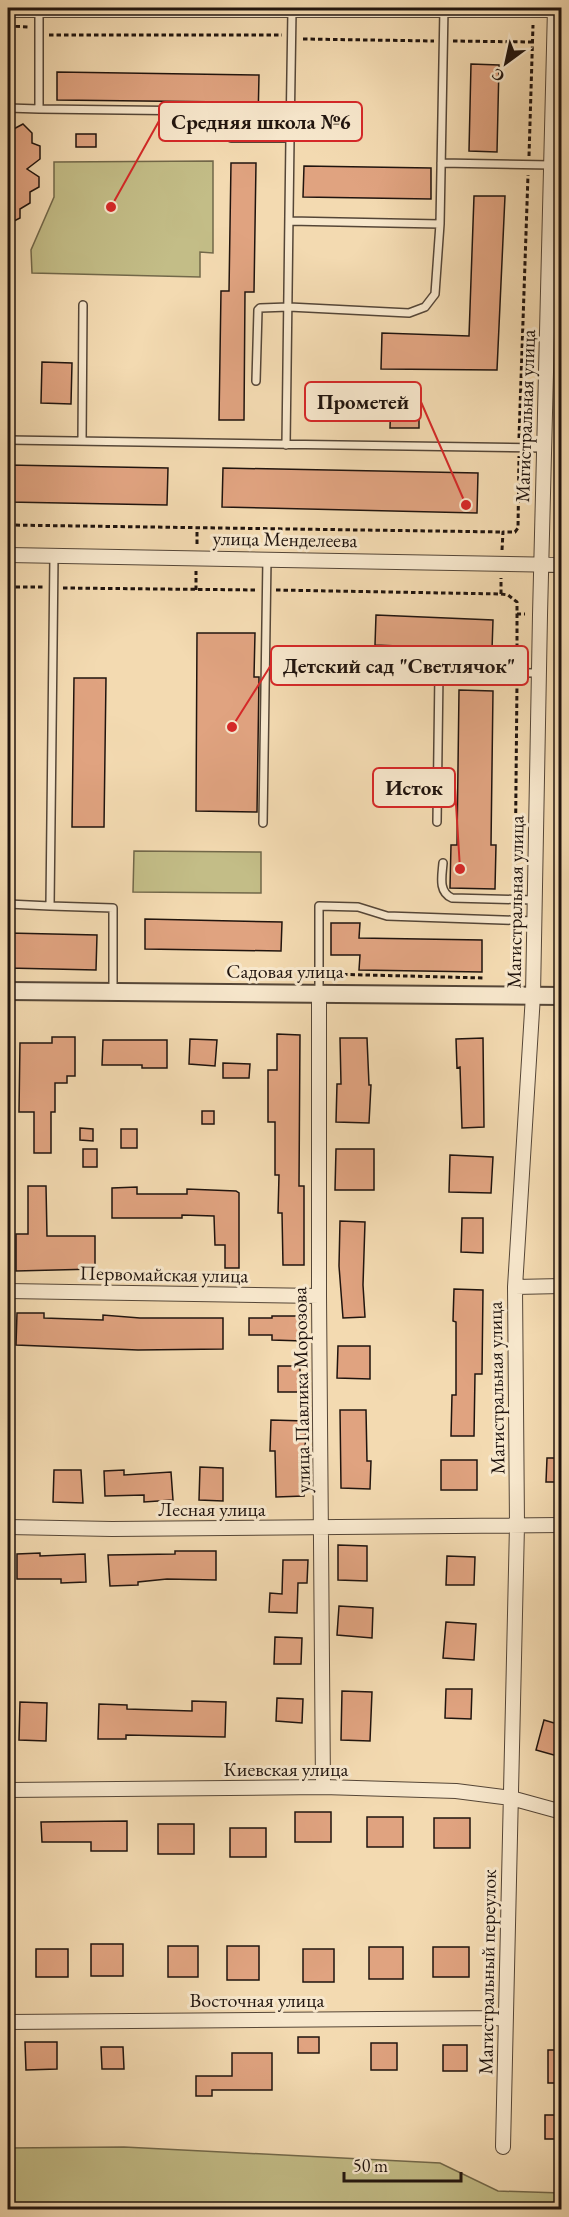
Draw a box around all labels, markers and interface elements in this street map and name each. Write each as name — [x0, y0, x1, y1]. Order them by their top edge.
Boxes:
north arrow — [476, 33, 536, 93]
text: С — [488, 63, 509, 87]
callout: Средняя школа №6 — [159, 102, 362, 141]
text: Средняя школа №6 — [171, 108, 351, 135]
street label: Магистральная улица — [509, 329, 541, 503]
callout: Прометей — [305, 382, 421, 421]
text: Прометей — [317, 388, 409, 415]
street label: улица Менделеева — [212, 525, 358, 553]
callout: Детский сад "Светлячок" — [271, 646, 528, 685]
text: Детский сад "Светлячок" — [283, 652, 515, 679]
callout: Исток — [373, 768, 455, 807]
text: Исток — [385, 774, 443, 801]
street label: Магистральная улица — [500, 815, 530, 989]
street label: Садовая улица — [226, 958, 344, 984]
street label: Первомайская улица — [79, 1260, 249, 1288]
street label: улица Павлика Морозова — [286, 1287, 316, 1493]
street label: Магистральная улица — [481, 1301, 511, 1475]
street label: Лесная улица — [158, 1496, 266, 1522]
street label: Киевская улица — [224, 1756, 348, 1782]
street label: Магистральный переулок — [472, 1869, 502, 2075]
street label: Восточная улица — [190, 1987, 324, 2013]
scale bar — [344, 2145, 461, 2183]
text: 50 m — [353, 2154, 388, 2177]

